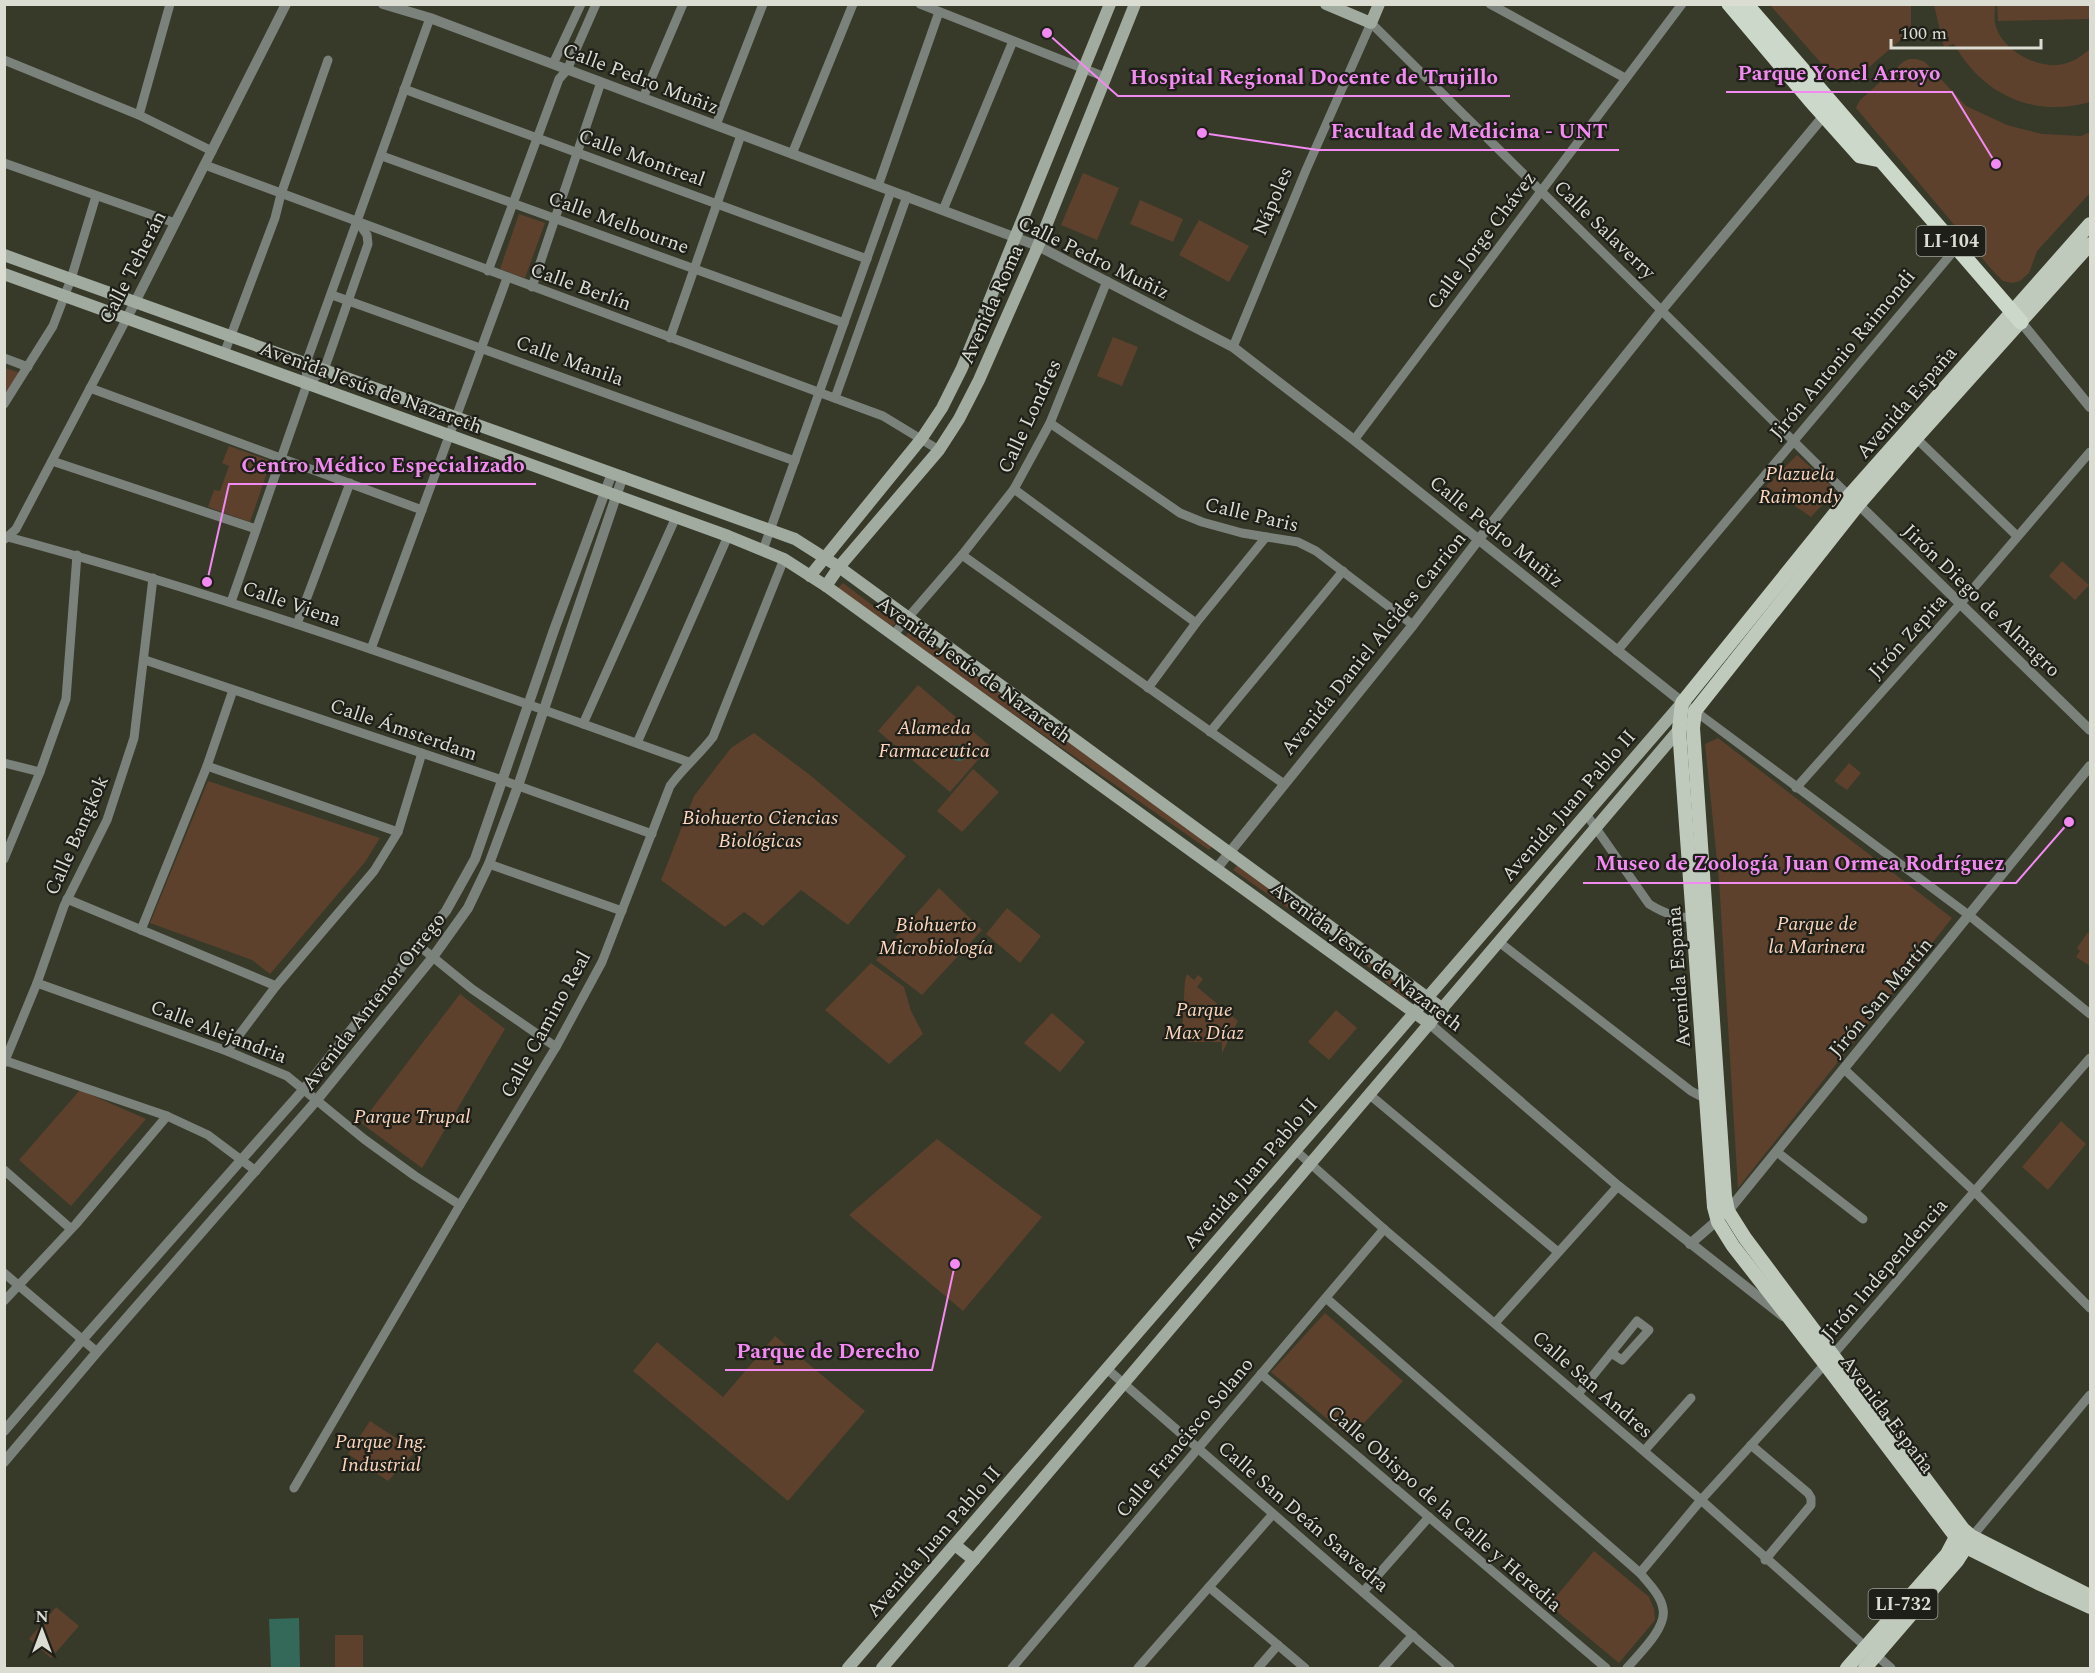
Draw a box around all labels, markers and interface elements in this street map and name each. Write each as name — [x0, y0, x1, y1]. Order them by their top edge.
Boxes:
scale bar — [1891, 12, 2041, 50]
text: 100 m — [1900, 20, 1947, 47]
street label: Calle Pedro Muñiz — [558, 35, 723, 123]
callout: Parque Yonel Arroyo — [1726, 53, 1952, 92]
callout: Hospital Regional Docente de Trujillo — [1118, 57, 1510, 96]
text: Parque Yonel Arroyo — [1738, 58, 1940, 90]
text: Hospital Regional Docente de Trujillo — [1130, 62, 1498, 94]
callout: Facultad de Medicina - UNT — [1318, 111, 1619, 150]
text: Facultad de Medicina - UNT — [1331, 116, 1607, 148]
street label: Calle Montreal — [574, 121, 709, 195]
street label: Nápoles — [1245, 162, 1301, 240]
street label: Calle Jorge Chávez — [1420, 165, 1544, 316]
street label: Calle Salaverry — [1546, 173, 1663, 287]
street label: Calle Melbourne — [544, 184, 693, 262]
street label: Calle Teherán — [91, 206, 174, 329]
street label: Calle Pedro Muñiz — [1013, 208, 1174, 308]
road number: LI-104 — [1916, 226, 1986, 256]
street label: Avenida Roma — [952, 240, 1032, 369]
street label: Calle Berlín — [526, 255, 635, 319]
street label: Jirón Antonio Raimondi — [1763, 263, 1923, 446]
street label: Calle Manila — [511, 328, 628, 394]
street label: Avenida Jesús de Nazareth — [255, 334, 486, 442]
street label: Avenida España — [1849, 339, 1965, 466]
street label: Calle Londres — [990, 354, 1070, 479]
callout: Centro Médico Especializado — [229, 445, 536, 484]
text: Centro Médico Especializado — [241, 450, 525, 482]
park label: Plazuela Raimondy — [1758, 459, 1842, 512]
street label: Calle Pedro Muñiz — [1423, 468, 1570, 595]
street label: Calle Paris — [1202, 490, 1302, 540]
street label: Jirón Diego de Almagro — [1895, 517, 2067, 684]
street label: Avenida Daniel Alcides Carrion — [1274, 525, 1474, 762]
street label: Calle Viena — [238, 573, 345, 635]
street label: Jirón Zepita — [1861, 587, 1954, 686]
street label: Avenida Jesús de Nazareth — [870, 589, 1077, 751]
street label: Calle Ámsterdam — [326, 691, 481, 769]
park label: Alameda Farmaceutica — [878, 713, 990, 766]
street label: Avenida Juan Pablo II — [1494, 723, 1643, 888]
street label: Calle Bangkok — [37, 771, 117, 900]
park label: Biohuerto Ciencias Biológicas — [682, 803, 838, 856]
callout: Museo de Zoología Juan Ormea Rodríguez — [1583, 844, 2016, 883]
text: Museo de Zoología Juan Ormea Rodríguez — [1595, 848, 2005, 880]
street label: Avenida Jesús de Nazareth — [1264, 874, 1469, 1039]
street label: Avenida España — [1659, 905, 1699, 1049]
street label: Avenida Antenor Orrego — [294, 906, 453, 1097]
park label: Parque de la Marinera — [1769, 909, 1865, 962]
park label: Biohuerto Microbiología — [879, 910, 993, 963]
street label: Jirón San Martín — [1822, 931, 1940, 1064]
street label: Calle Camino Real — [493, 945, 599, 1104]
street label: Calle Alejandria — [146, 992, 291, 1072]
park label: Parque Max Díaz — [1164, 995, 1244, 1048]
street label: Avenida Juan Pablo II — [1176, 1091, 1325, 1256]
park label: Parque Trupal — [354, 1102, 470, 1132]
street label: Jirón Independencia — [1814, 1192, 1955, 1348]
street label: Calle San Andres — [1525, 1324, 1660, 1446]
callout: Parque de Derecho — [725, 1331, 932, 1370]
text: Parque de Derecho — [736, 1336, 920, 1368]
street label: Avenida España — [1833, 1349, 1942, 1480]
street label: Calle Francisco Solano — [1108, 1351, 1261, 1525]
street label: Calle Obispo de la Calle y Heredia — [1320, 1398, 1569, 1619]
park label: Parque Ing. Industrial — [335, 1427, 427, 1480]
street label: Calle San Deán Saavedra — [1211, 1434, 1396, 1600]
street label: Avenida Juan Pablo II — [859, 1459, 1008, 1624]
road number: LI-732 — [1868, 1589, 1938, 1619]
north arrow — [12, 1601, 72, 1661]
text: N — [35, 1605, 49, 1629]

